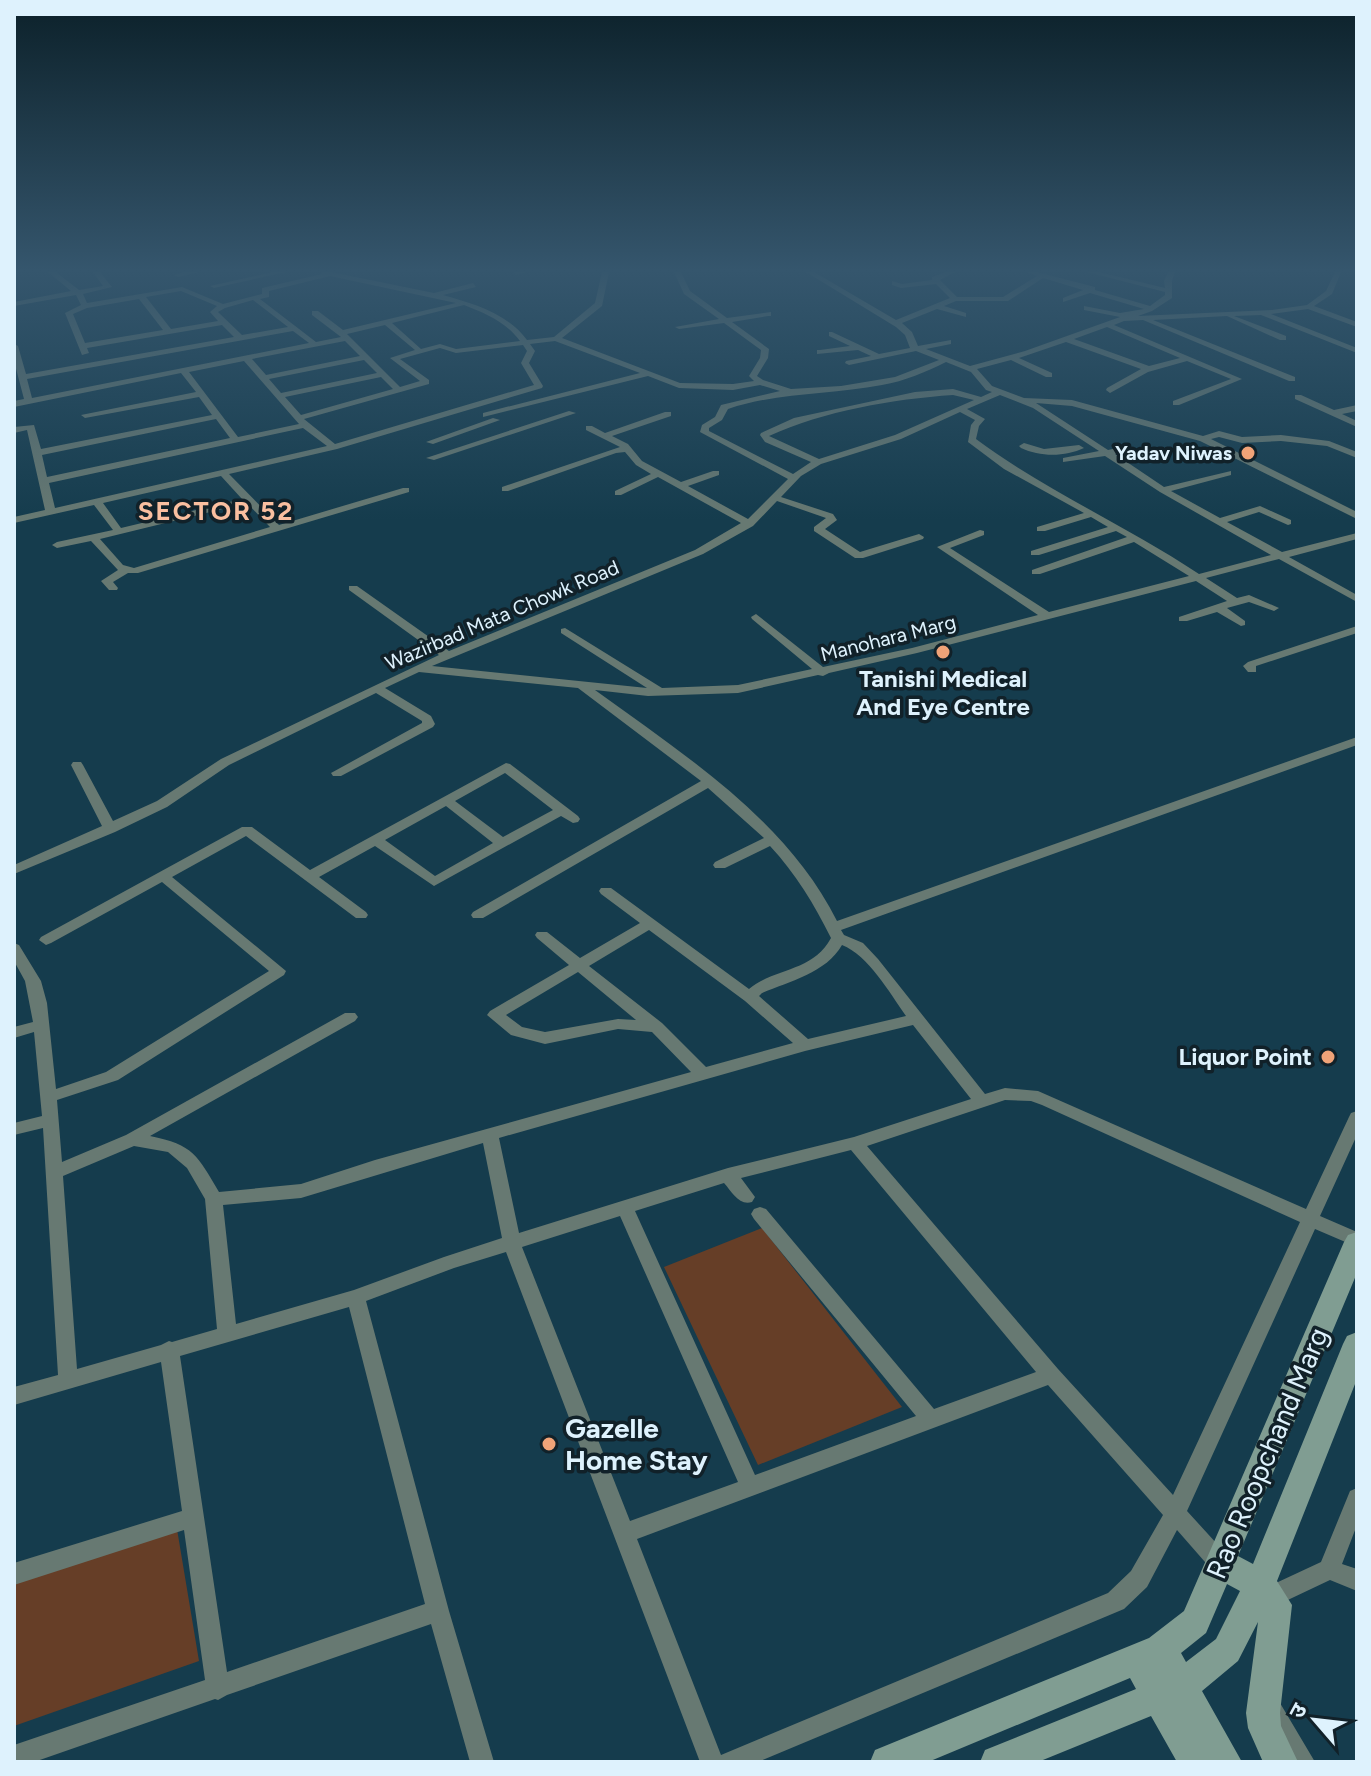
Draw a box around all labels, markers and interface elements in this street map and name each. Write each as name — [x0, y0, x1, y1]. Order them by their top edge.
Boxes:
place label: Yadav Niwas — [1115, 441, 1232, 465]
marker: Yadav Niwas — [1239, 444, 1257, 462]
district label: SECTOR 52 — [138, 495, 294, 527]
street label: Wazirbad Mata Chowk Road — [382, 555, 622, 675]
street label: Manohara Marg — [818, 610, 958, 666]
marker: Tanishi Medical And Eye Centre — [934, 643, 952, 661]
place label: Tanishi Medical And Eye Centre — [856, 664, 1030, 721]
place label: Liquor Point — [1178, 1042, 1312, 1071]
marker: Liquor Point — [1319, 1048, 1337, 1066]
street label: Rao Roopchand Marg — [1199, 1322, 1335, 1584]
place label: Gazelle Home Stay — [565, 1411, 708, 1477]
marker: Gazelle Home Stay — [540, 1435, 558, 1453]
north arrow — [1275, 1680, 1355, 1760]
text: उ — [1283, 1698, 1313, 1723]

